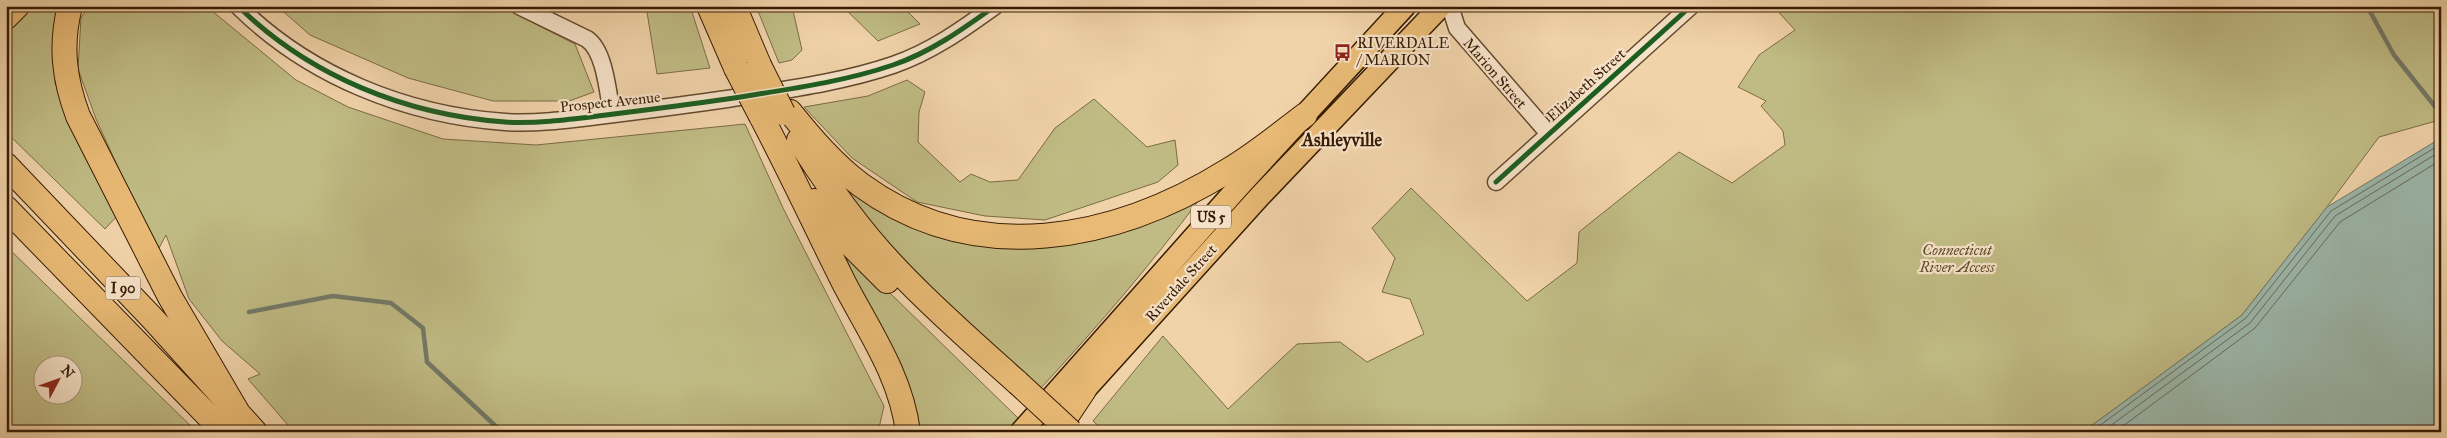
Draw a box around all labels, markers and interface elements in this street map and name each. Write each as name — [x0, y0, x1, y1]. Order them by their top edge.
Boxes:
place label: RIVERDALE / MARION — [1356, 34, 1449, 69]
street label: Marion Street — [1459, 34, 1531, 113]
bus stop icon: RIVERDALE / MARION — [1333, 42, 1353, 62]
street label: Elizabeth Street — [1543, 44, 1630, 125]
street label: Prospect Avenue — [559, 88, 661, 116]
district label: Ashleyville — [1301, 129, 1383, 152]
road number: US 5 — [1191, 206, 1231, 228]
street label: Riverdale Street — [1142, 240, 1221, 325]
park label: Connecticut River Access — [1918, 241, 1995, 276]
road number: I 90 — [106, 276, 140, 300]
north arrow — [32, 356, 82, 406]
text: N — [57, 362, 78, 382]

